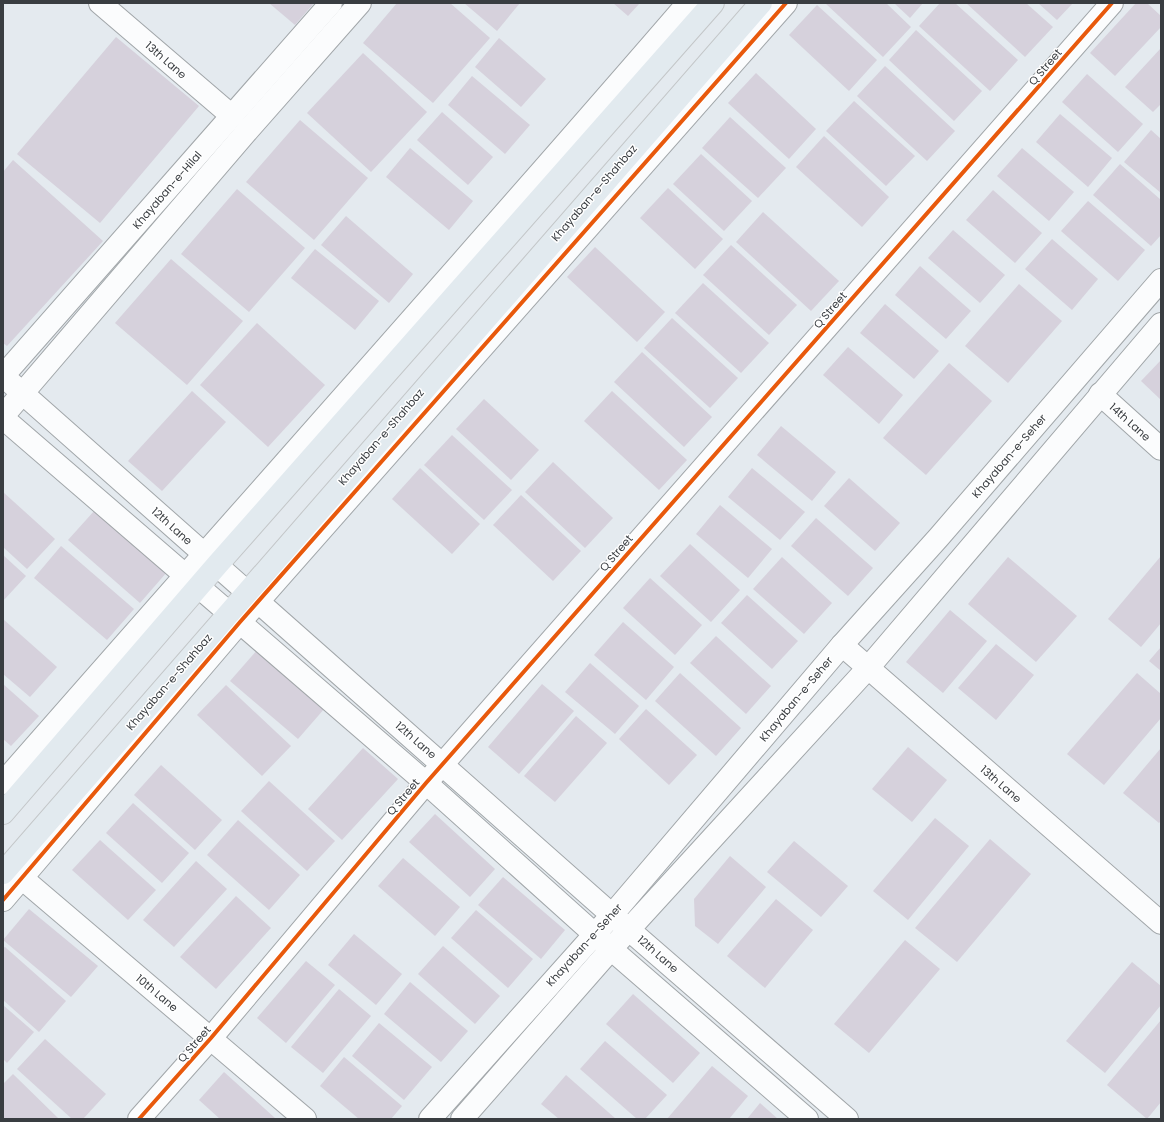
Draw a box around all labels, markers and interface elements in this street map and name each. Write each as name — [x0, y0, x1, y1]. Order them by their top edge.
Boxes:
street label: 13th Lane — [142, 38, 190, 83]
street label: Q Street — [1025, 45, 1065, 89]
street label: Khayaban-e-Shahbaz — [547, 141, 641, 245]
street label: Khayaban-e-Hilal — [129, 147, 205, 233]
street label: Q Street — [810, 288, 850, 332]
street label: Khayaban-e-Shahbaz — [334, 385, 428, 489]
street label: 14th Lane — [1106, 399, 1154, 445]
street label: Khayaban-e-Seher — [968, 410, 1050, 502]
street label: 12th Lane — [148, 503, 196, 549]
street label: Q Street — [596, 531, 636, 575]
street label: Khayaban-e-Shahbaz — [122, 630, 216, 734]
street label: Khayaban-e-Seher — [756, 653, 836, 745]
street label: 12th Lane — [392, 718, 440, 763]
street label: 13th Lane — [977, 762, 1025, 807]
street label: Q Street — [383, 775, 423, 819]
street label: Khayaban-e-Seher — [542, 900, 626, 990]
street label: 12th Lane — [634, 932, 682, 977]
street label: 10th Lane — [133, 971, 182, 1015]
street label: Q Street — [174, 1022, 214, 1066]

